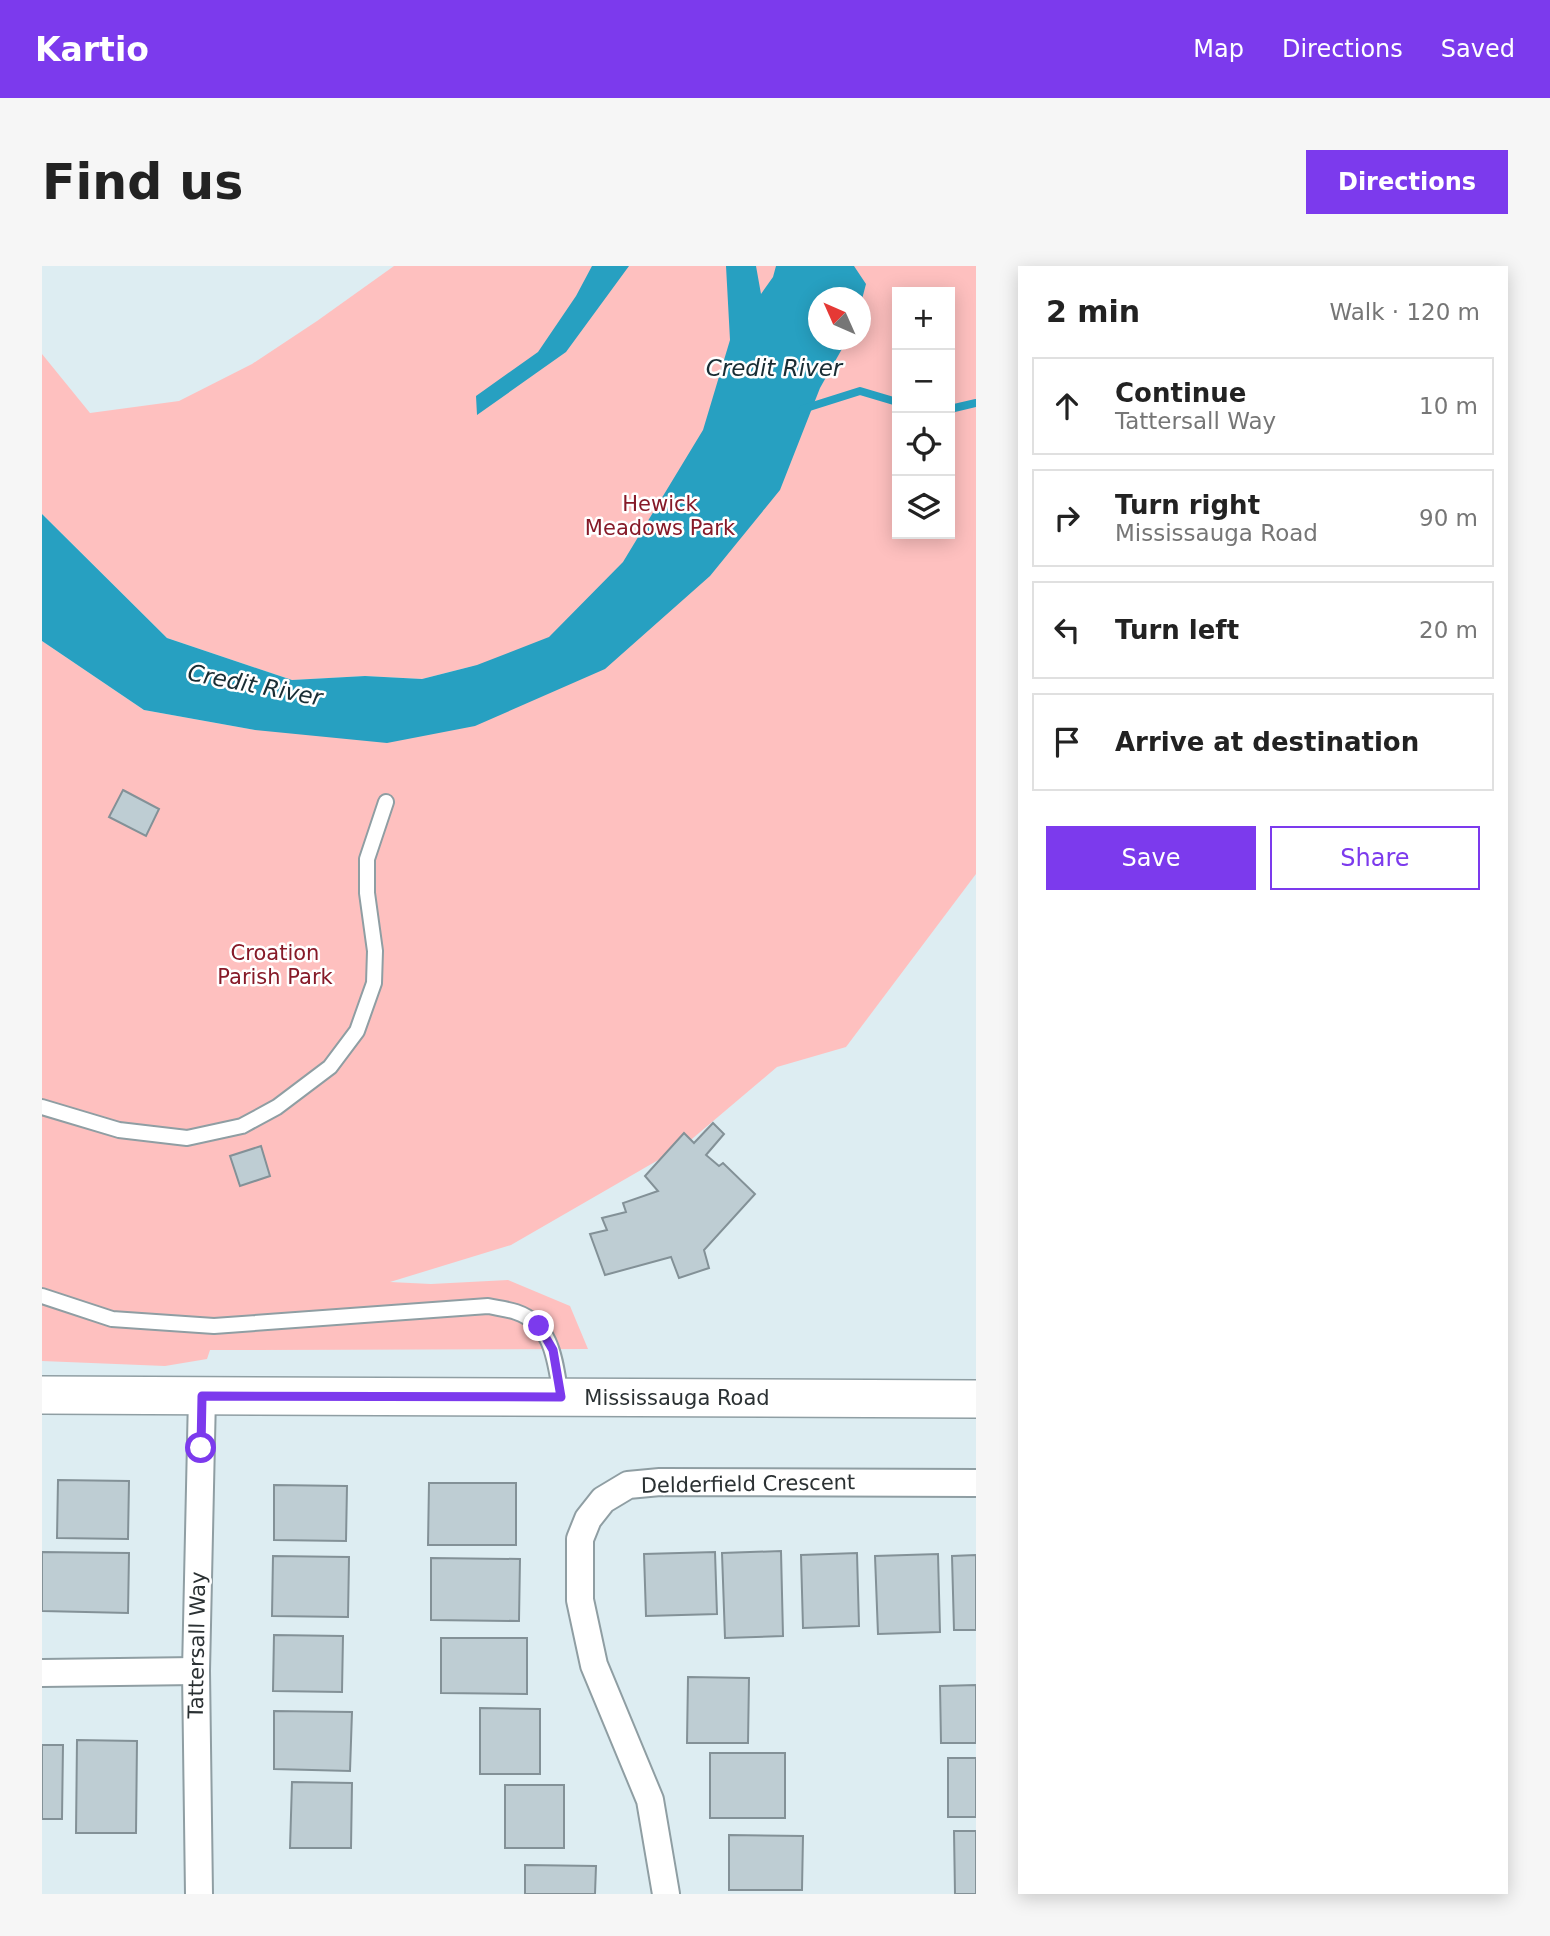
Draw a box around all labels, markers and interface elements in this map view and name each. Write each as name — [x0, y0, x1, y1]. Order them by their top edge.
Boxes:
text: Kartio — [35, 30, 149, 69]
text: Map — [1193, 35, 1244, 63]
text: Directions — [1282, 35, 1403, 63]
text: Saved — [1441, 35, 1515, 63]
button: Directions — [1306, 150, 1508, 214]
text: Find us — [42, 154, 243, 211]
north arrow — [808, 287, 871, 350]
map controls — [892, 287, 955, 539]
button: + — [892, 287, 955, 350]
text: 2 min — [1046, 294, 1140, 329]
text: Walk · 120 m — [1329, 299, 1480, 325]
button: − — [892, 350, 955, 413]
water label: Credit River — [706, 355, 844, 381]
text: Continue — [1115, 378, 1246, 408]
icon: ahead — [1048, 387, 1086, 425]
text: 10 m — [1419, 393, 1478, 419]
text: Tattersall Way — [1115, 408, 1276, 434]
button: locate — [892, 413, 955, 476]
button: layers — [892, 476, 955, 539]
text: Turn right — [1115, 490, 1260, 520]
park label: Hewick Meadows Park — [585, 492, 736, 540]
icon: right — [1048, 499, 1086, 537]
text: 90 m — [1419, 505, 1478, 531]
text: Mississauga Road — [1115, 520, 1318, 546]
icon: left — [1048, 611, 1086, 649]
text: Turn left — [1115, 615, 1239, 645]
text: 20 m — [1419, 617, 1478, 643]
water label: Credit River — [185, 659, 326, 711]
icon: arrive — [1048, 723, 1086, 761]
text: Arrive at destination — [1115, 727, 1419, 757]
button: Save — [1046, 826, 1256, 890]
button: Share — [1270, 826, 1480, 890]
park label: Croation Parish Park — [217, 941, 334, 989]
route end — [523, 1310, 554, 1341]
street label: Mississauga Road — [584, 1386, 770, 1410]
route start — [185, 1432, 216, 1463]
street label: Delderfield Crescent — [641, 1470, 855, 1498]
street label: Tattersall Way — [184, 1571, 210, 1720]

